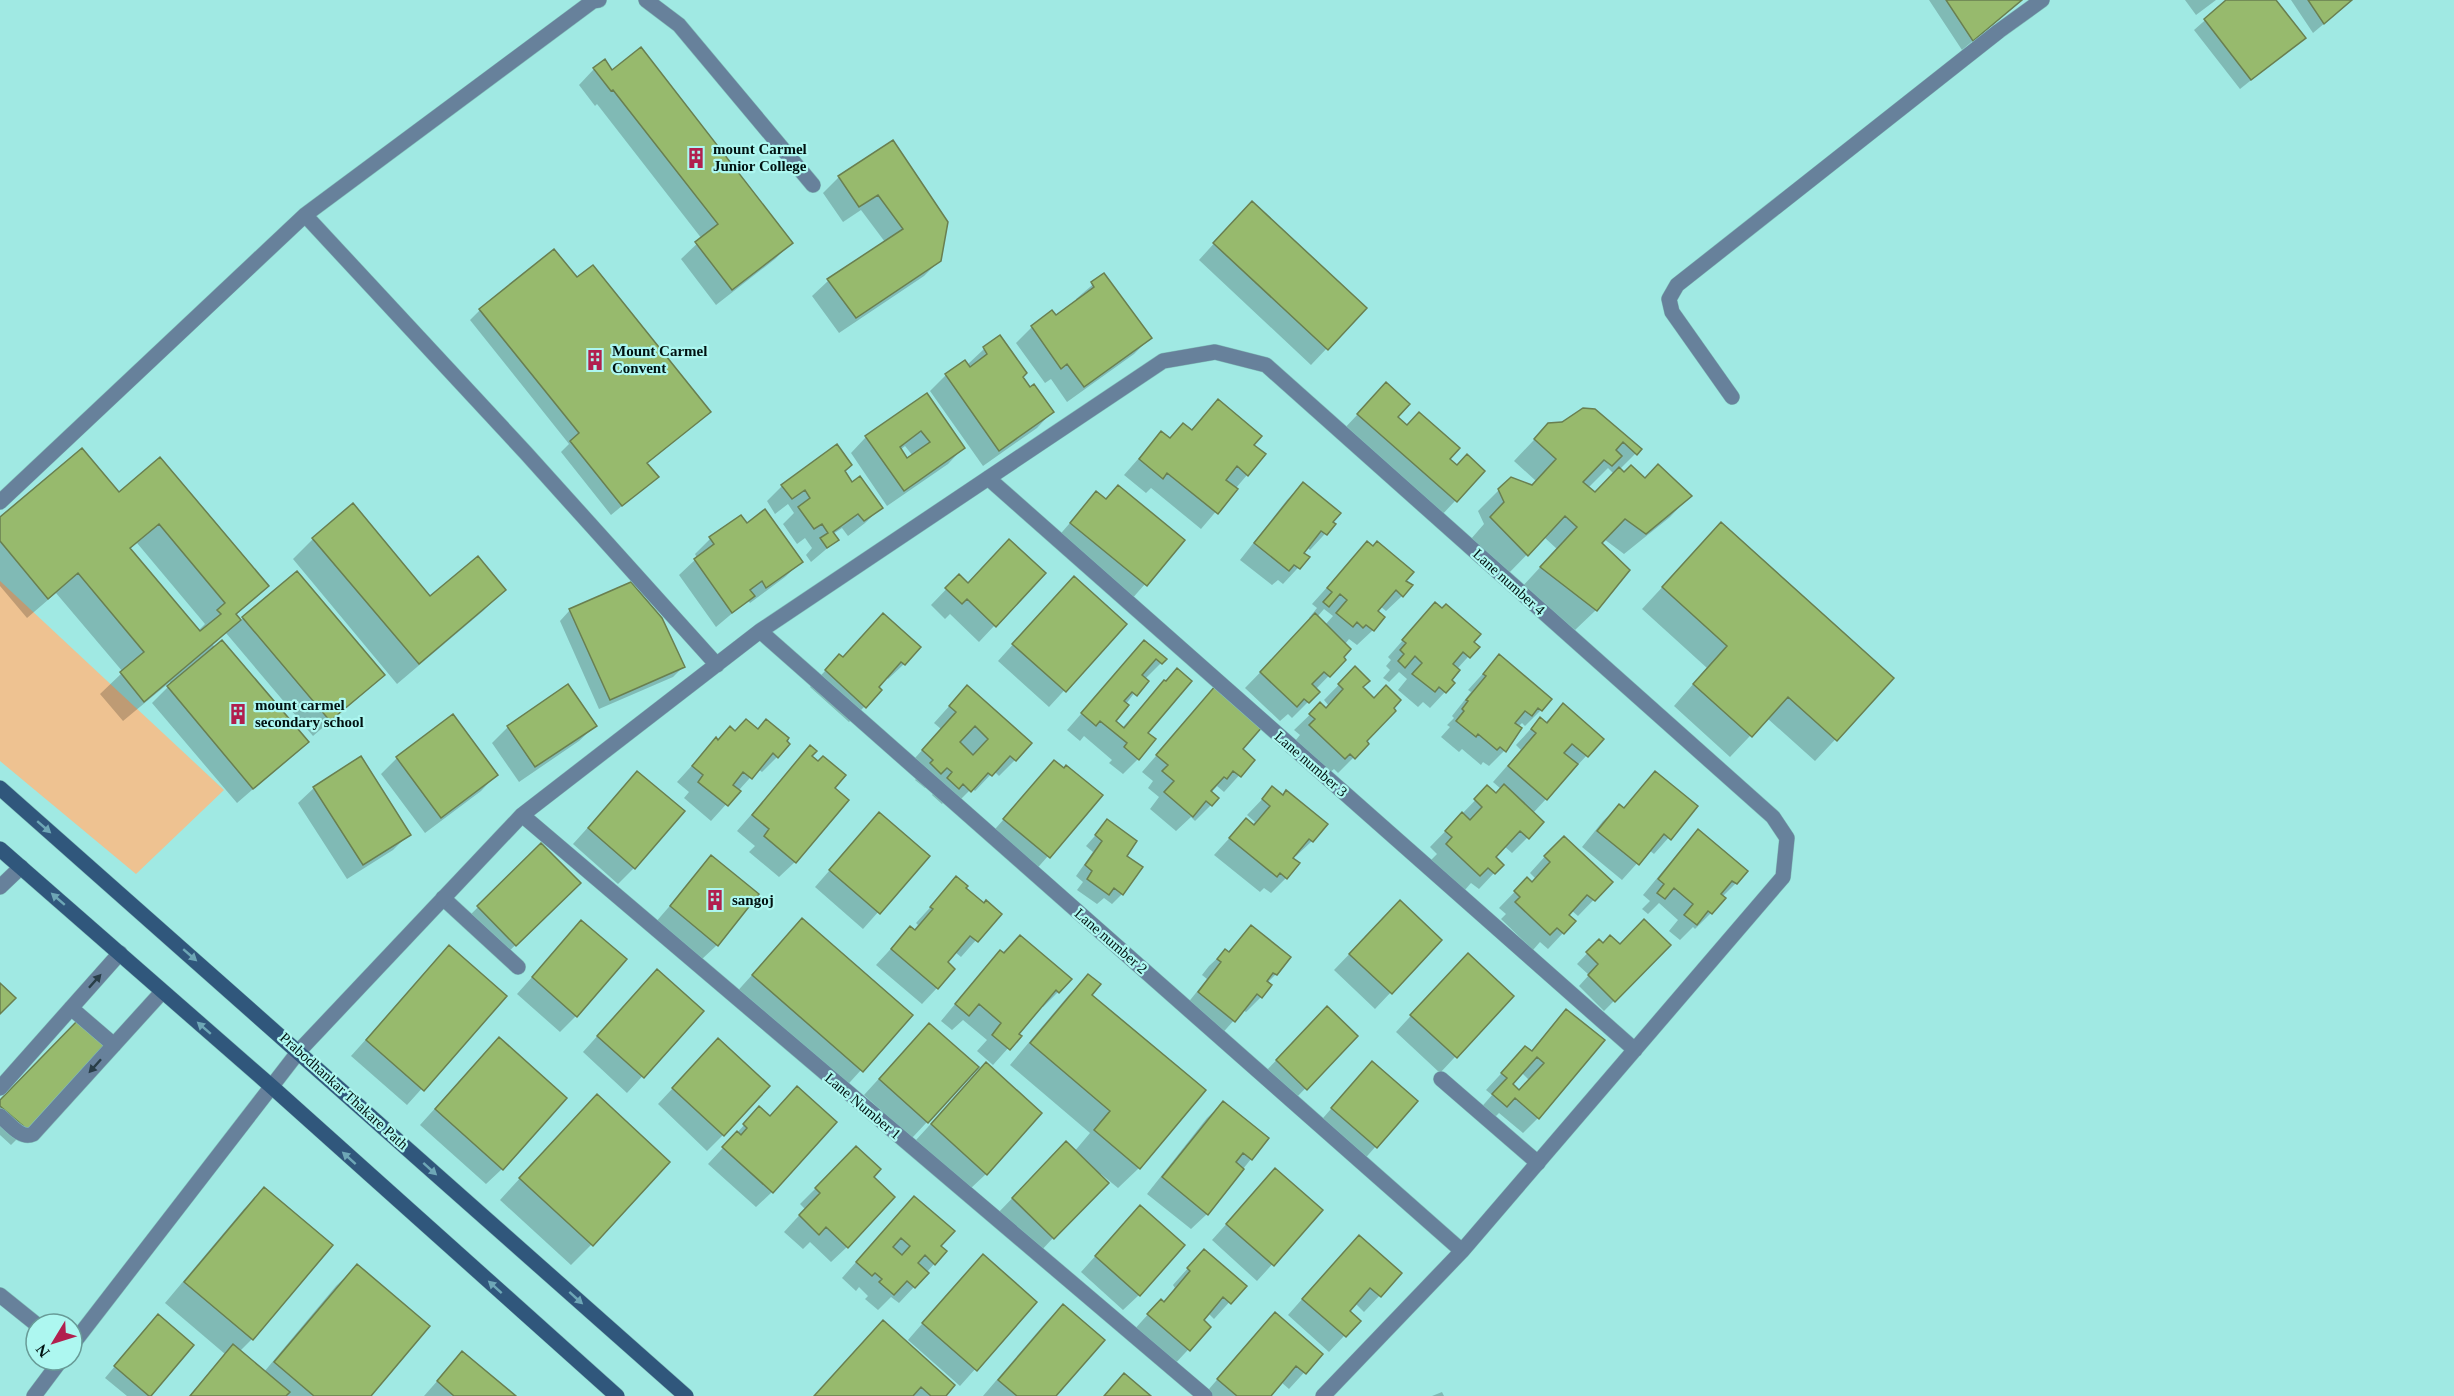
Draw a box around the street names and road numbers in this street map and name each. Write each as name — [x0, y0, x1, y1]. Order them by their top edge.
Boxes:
street label: Lane number 4 — [1470, 546, 1548, 619]
street label: Lane number 3 — [1271, 728, 1351, 800]
street label: Lane number 2 — [1071, 905, 1151, 977]
street label: Prabodhankar Thakare Path — [277, 1029, 412, 1153]
street label: Lane Number 1 — [822, 1070, 904, 1142]

